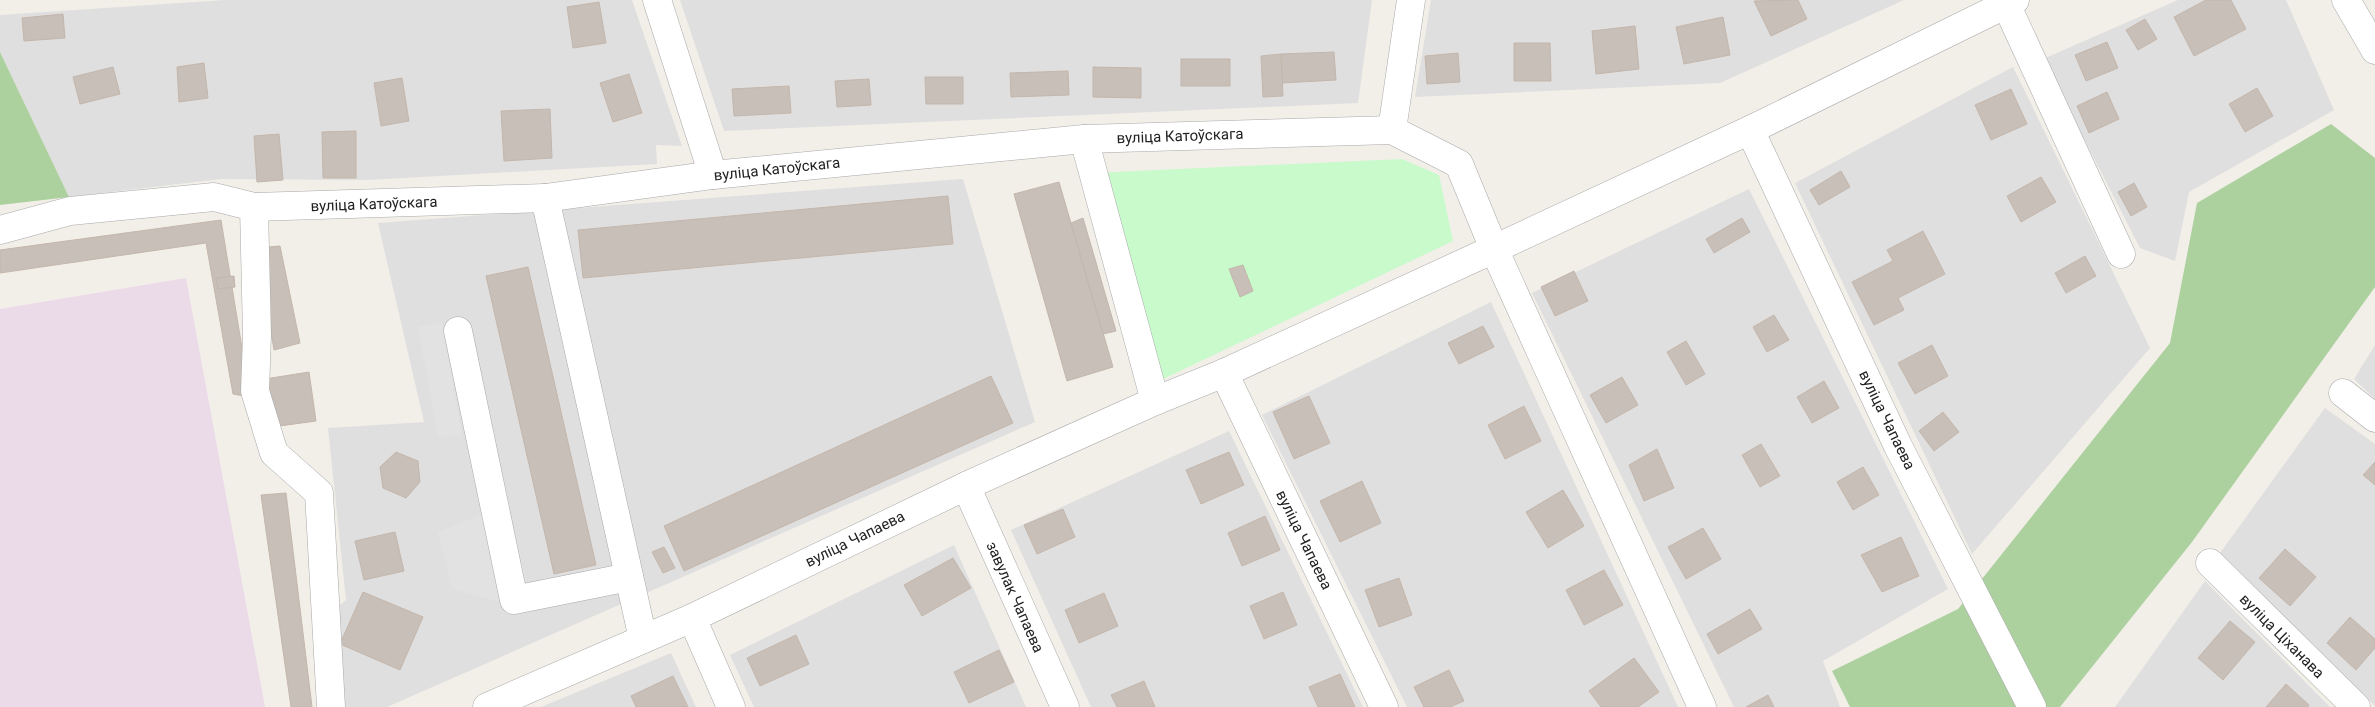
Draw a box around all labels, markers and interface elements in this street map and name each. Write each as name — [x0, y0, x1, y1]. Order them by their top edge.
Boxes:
street label: вуліца Катоўскага — [1116, 125, 1244, 147]
street label: вуліца Катоўскага — [713, 153, 841, 185]
street label: вуліца Катоўскага — [310, 193, 438, 215]
street label: вуліца Чапаева — [1855, 367, 1919, 473]
street label: вуліца Чапаева — [1272, 487, 1336, 593]
street label: вуліца Чапаева — [802, 507, 908, 571]
street label: завулак Чапаева — [982, 539, 1048, 655]
street label: вуліца Ціханава — [2236, 590, 2328, 682]

